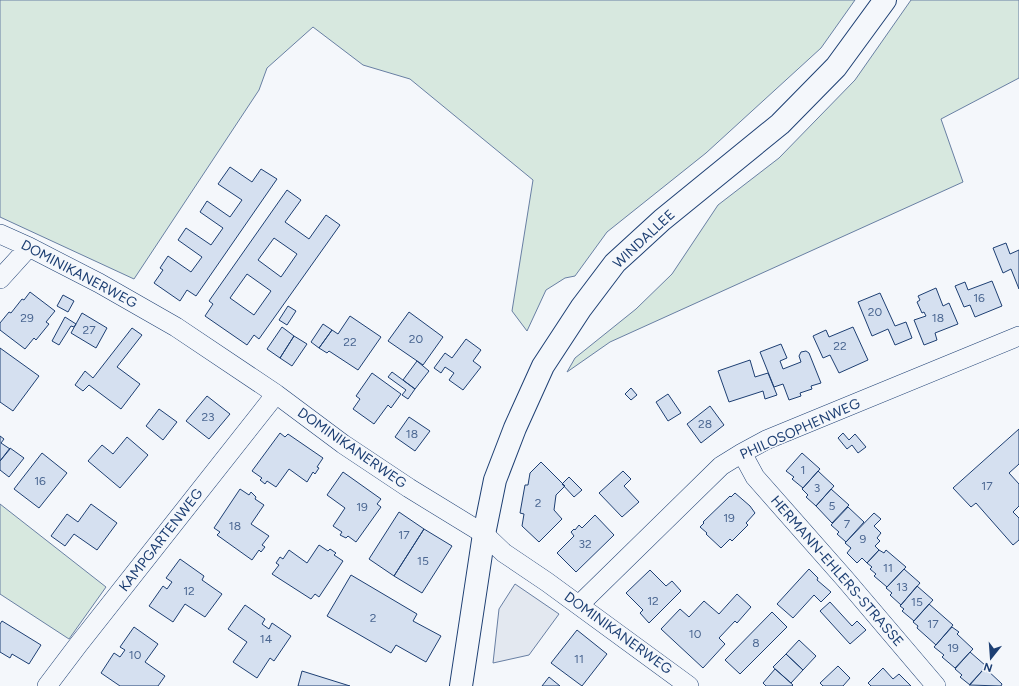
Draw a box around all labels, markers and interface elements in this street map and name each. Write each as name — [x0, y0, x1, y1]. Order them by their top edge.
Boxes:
street label: WINDALLEE — [610, 206, 678, 272]
street label: DOMINIKANERWEG — [18, 236, 140, 312]
house number: 16 — [973, 291, 985, 305]
house number: 20 — [868, 305, 883, 319]
house number: 29 — [20, 311, 34, 325]
house number: 18 — [932, 311, 944, 325]
house number: 27 — [82, 323, 96, 337]
house number: 20 — [409, 332, 424, 346]
house number: 22 — [343, 335, 357, 349]
house number: 22 — [833, 339, 847, 353]
street label: PHILOSOPHENWEG — [737, 395, 863, 463]
street label: DOMINIKANERWEG — [294, 404, 410, 492]
house number: 23 — [201, 410, 215, 424]
house number: 28 — [698, 417, 712, 431]
house number: 18 — [406, 427, 418, 441]
house number: 1 — [801, 463, 805, 477]
house number: 16 — [34, 474, 46, 488]
house number: 17 — [981, 479, 993, 493]
house number: 3 — [814, 481, 820, 495]
street label: KAMPGARTENWEG — [116, 485, 207, 595]
street label: HERMANN-EHLERS-STRASSE — [767, 492, 907, 650]
house number: 2 — [535, 496, 541, 510]
house number: 5 — [829, 499, 836, 513]
house number: 19 — [356, 500, 368, 514]
house number: 19 — [723, 511, 735, 525]
house number: 7 — [844, 517, 851, 531]
house number: 18 — [229, 519, 241, 533]
house number: 17 — [398, 528, 410, 542]
house number: 9 — [860, 532, 867, 546]
house number: 32 — [578, 537, 592, 551]
house number: 15 — [417, 554, 429, 568]
house number: 11 — [883, 561, 893, 575]
house number: 13 — [896, 580, 908, 594]
house number: 12 — [183, 584, 195, 598]
street label: DOMINIKANERWEG — [561, 588, 675, 678]
house number: 12 — [647, 594, 659, 608]
house number: 15 — [911, 595, 923, 609]
house number: 2 — [370, 611, 376, 625]
house number: 17 — [927, 617, 939, 631]
house number: 10 — [689, 627, 702, 641]
house number: 14 — [260, 632, 273, 646]
house number: 8 — [752, 636, 760, 650]
north arrow — [971, 638, 1011, 678]
house number: 19 — [947, 641, 959, 655]
house number: 10 — [129, 648, 142, 662]
house number: 11 — [574, 652, 584, 666]
text: N — [982, 660, 994, 675]

